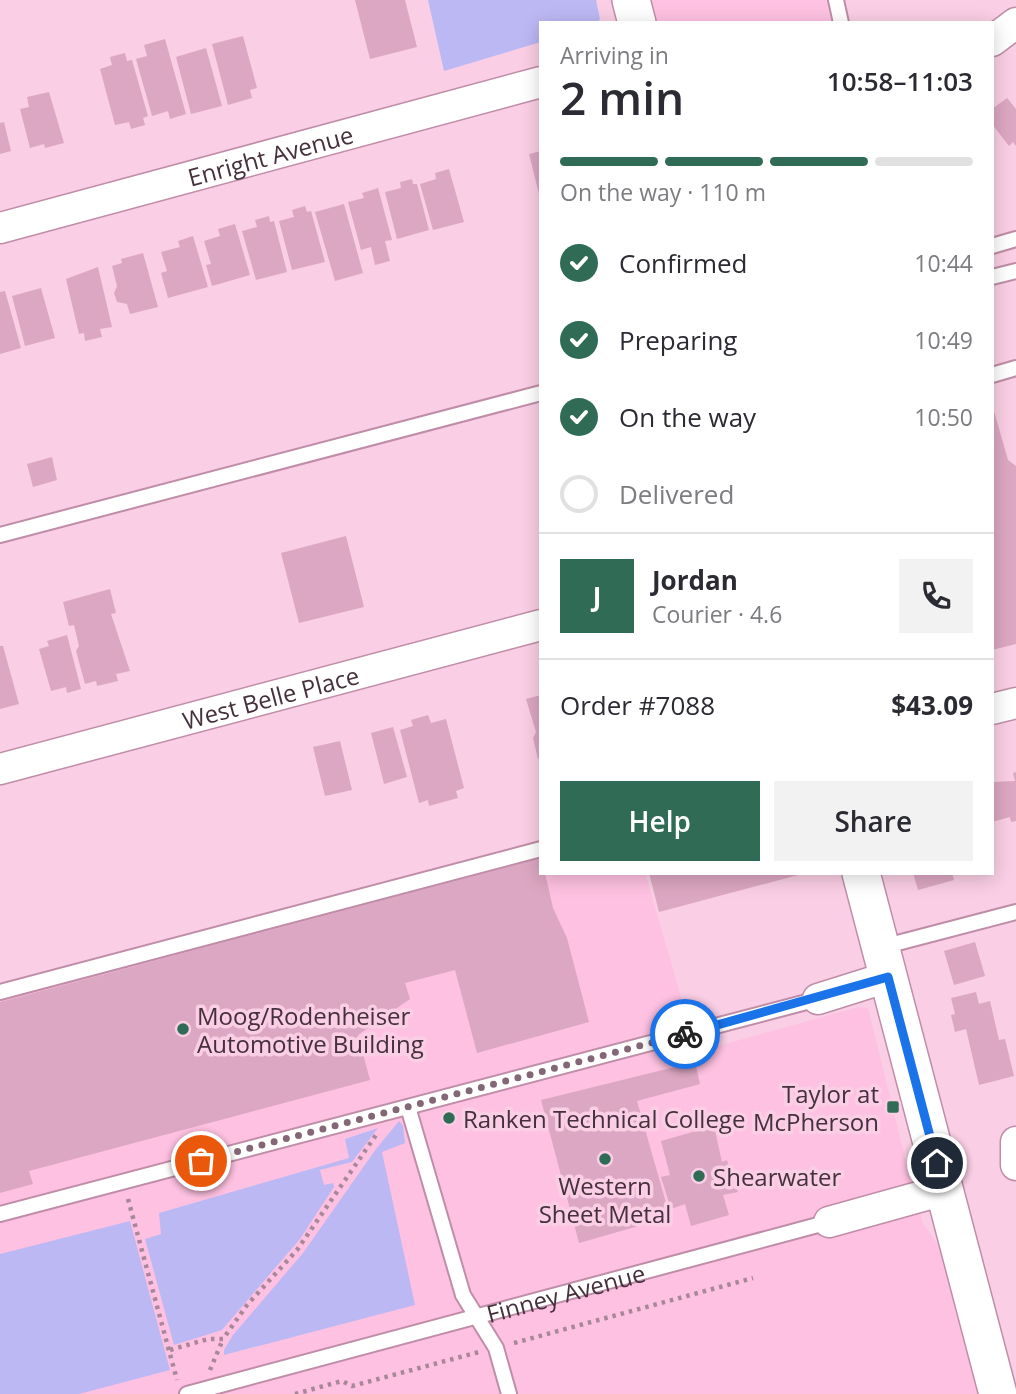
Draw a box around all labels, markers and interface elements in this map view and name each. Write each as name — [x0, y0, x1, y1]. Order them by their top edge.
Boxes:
text: Arriving in — [560, 39, 669, 71]
text: 10:58–11:03 — [827, 63, 973, 99]
text: 2 min — [560, 66, 684, 128]
street label: Enright Avenue — [184, 117, 357, 193]
text: On the way · 110 m — [560, 176, 766, 208]
icon: check — [560, 244, 598, 282]
text: Confirmed — [619, 245, 747, 281]
text: 10:44 — [914, 247, 973, 279]
icon: check — [560, 321, 598, 359]
text: Preparing — [619, 322, 737, 358]
text: 10:49 — [914, 324, 973, 356]
icon: check — [560, 398, 598, 436]
text: On the way — [619, 399, 756, 435]
text: 10:50 — [914, 401, 973, 433]
text: Delivered — [619, 476, 734, 512]
button: phone — [899, 559, 973, 633]
text: Jordan — [652, 562, 738, 598]
text: J — [593, 578, 601, 614]
text: Courier · 4.6 — [652, 598, 782, 630]
street label: West Belle Place — [179, 658, 363, 736]
text: Order #7088 — [560, 687, 715, 723]
text: $43.09 — [891, 687, 973, 723]
button: Help — [560, 781, 760, 861]
button: Share — [774, 781, 973, 861]
place label: Moog/Rodenheiser Automotive Building — [197, 999, 424, 1060]
courier — [650, 999, 720, 1069]
icon: bike — [666, 1015, 704, 1053]
marker: Moog/Rodenheiser Automotive Building — [175, 1021, 191, 1037]
place label: Taylor at McPherson — [753, 1077, 879, 1138]
marker: Taylor at McPherson — [885, 1099, 901, 1115]
place label: Ranken Technical College — [463, 1102, 745, 1135]
marker: Ranken Technical College — [441, 1110, 457, 1126]
pin — [171, 1131, 231, 1191]
pin — [907, 1133, 967, 1193]
icon: bag — [182, 1142, 220, 1180]
icon: home — [918, 1144, 956, 1182]
marker: Western Sheet Metal — [597, 1151, 613, 1167]
place label: Shearwater — [713, 1160, 841, 1193]
marker: Shearwater — [691, 1168, 707, 1184]
place label: Western Sheet Metal — [539, 1169, 671, 1230]
street label: Finney Avenue — [483, 1255, 649, 1330]

